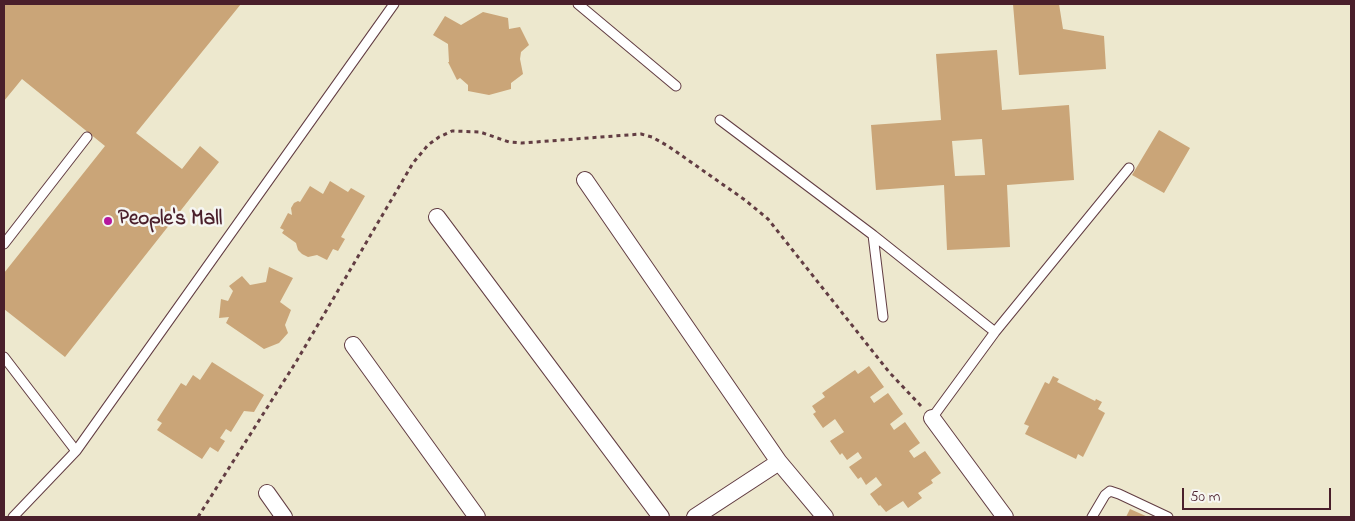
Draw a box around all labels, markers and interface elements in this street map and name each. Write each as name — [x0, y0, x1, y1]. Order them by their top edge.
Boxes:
place label: People's Mall — [118, 208, 222, 234]
marker: People's Mall — [102, 215, 114, 227]
scale bar — [1185, 478, 1334, 510]
text: 50 m — [1190, 486, 1220, 508]

